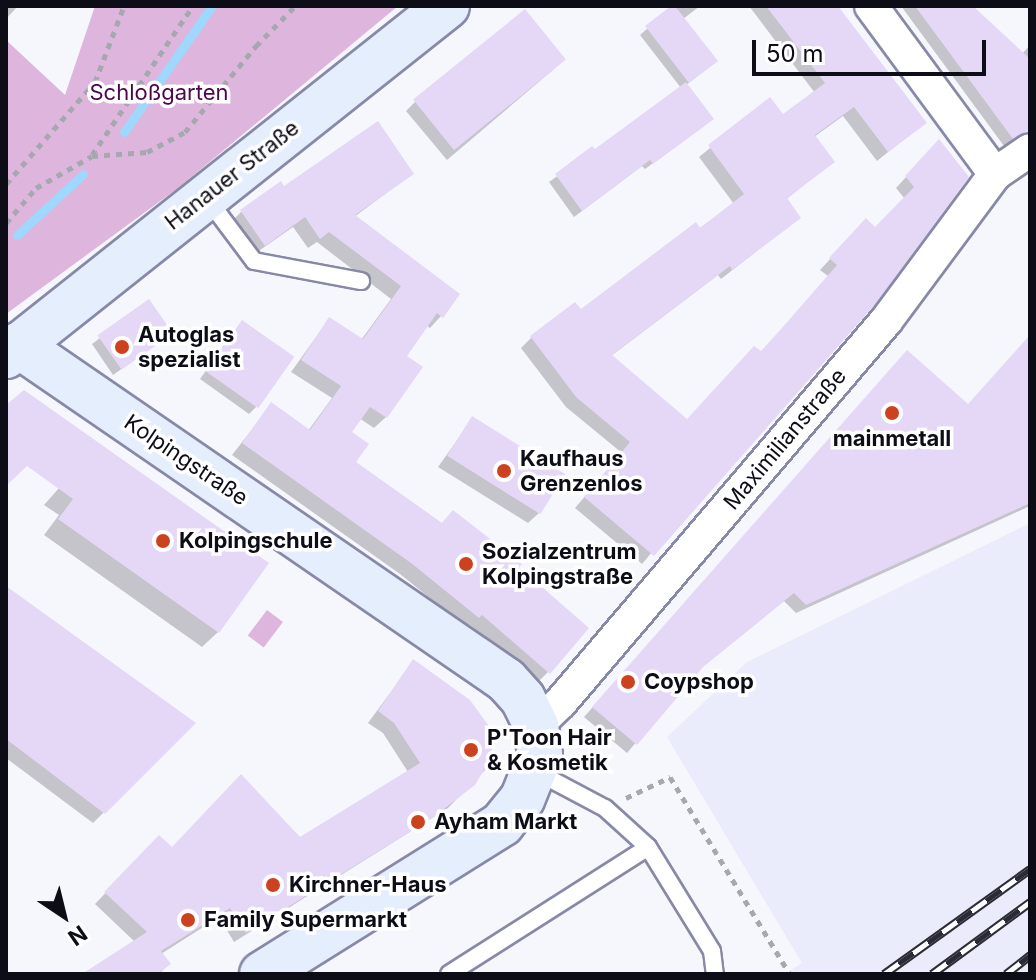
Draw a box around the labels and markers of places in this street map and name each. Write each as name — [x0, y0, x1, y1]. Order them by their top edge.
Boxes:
place label: Autoglas spezialist — [138, 321, 240, 372]
marker: Autoglas spezialist — [113, 338, 131, 356]
marker: mainmetall — [883, 404, 901, 422]
place label: mainmetall — [833, 426, 951, 452]
place label: Kaufhaus Grenzenlos — [520, 445, 642, 496]
marker: Kaufhaus Grenzenlos — [495, 462, 513, 480]
place label: Kolpingschule — [179, 528, 333, 554]
marker: Kolpingschule — [154, 532, 172, 550]
place label: Sozialzentrum Kolpingstraße — [482, 538, 637, 590]
marker: Sozialzentrum Kolpingstraße — [457, 555, 475, 573]
place label: Coypshop — [644, 669, 754, 695]
marker: Coypshop — [619, 673, 637, 691]
place label: P'Toon Hair & Kosmetik — [487, 724, 612, 776]
marker: P'Toon Hair & Kosmetik — [462, 741, 480, 759]
place label: Ayham Markt — [434, 809, 577, 835]
marker: Ayham Markt — [409, 813, 427, 831]
place label: Kirchner-Haus — [289, 872, 446, 898]
marker: Kirchner-Haus — [264, 876, 282, 894]
place label: Family Supermarkt — [204, 907, 407, 933]
marker: Family Supermarkt — [179, 911, 197, 929]

